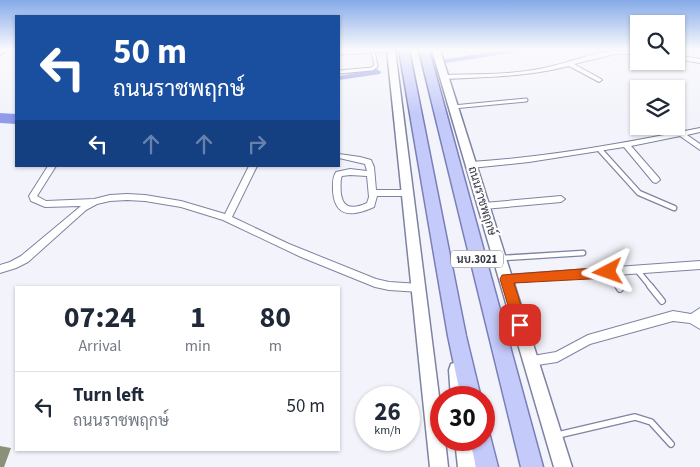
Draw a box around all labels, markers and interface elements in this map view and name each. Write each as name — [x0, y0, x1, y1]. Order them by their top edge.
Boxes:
map controls — [630, 15, 685, 135]
button: search — [630, 15, 685, 70]
text: 50 m — [113, 27, 187, 77]
icon: left — [30, 35, 95, 100]
text: ถนนราชพฤกษ์ — [113, 73, 245, 105]
button: layers — [630, 80, 685, 135]
icon: left — [84, 130, 112, 158]
icon: ahead — [137, 130, 165, 158]
icon: ahead — [190, 130, 218, 158]
icon: right — [243, 130, 271, 158]
street label: ถนนราชพฤกษ์ — [463, 164, 501, 239]
position arrow — [581, 245, 633, 297]
road number: นบ.3021 — [451, 250, 503, 268]
text: 07:24 — [64, 296, 136, 339]
text: 1 — [190, 296, 206, 339]
text: 80 — [260, 296, 291, 339]
pin — [499, 304, 541, 346]
icon: arrive — [506, 311, 534, 339]
text: Arrival — [78, 335, 121, 357]
text: min — [185, 335, 211, 357]
text: m — [269, 335, 282, 357]
text: Turn left — [73, 382, 144, 409]
speed limit sign: 30 — [430, 386, 495, 451]
icon: left — [30, 393, 58, 421]
text: 50 m — [287, 393, 325, 420]
text: 26 — [374, 394, 401, 430]
text: ถนนราชพฤกษ์ — [73, 410, 169, 432]
text: km/h — [374, 422, 401, 439]

